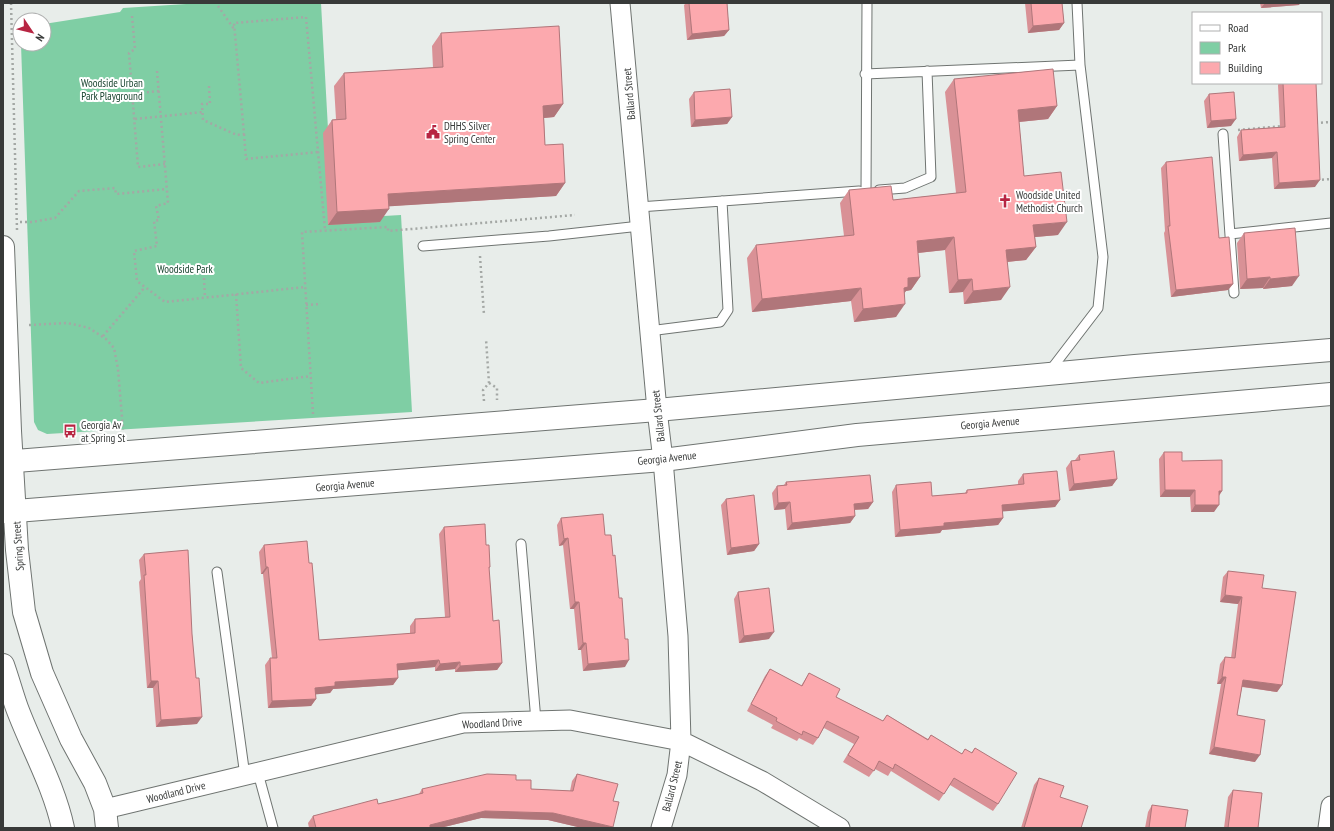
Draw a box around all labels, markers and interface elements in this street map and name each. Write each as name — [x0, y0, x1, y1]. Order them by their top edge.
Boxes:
north arrow — [12, 12, 52, 52]
legend — [1192, 12, 1322, 84]
text: Road — [1228, 20, 1248, 35]
text: N — [33, 31, 48, 44]
text: Park — [1228, 40, 1246, 55]
text: Building — [1228, 60, 1263, 75]
street label: Ballard Street — [620, 67, 638, 121]
park label: Woodside Urban Park Playground — [81, 76, 143, 103]
place label: DHHS Silver Spring Center — [444, 119, 495, 146]
public building icon: DHHS Silver Spring Center — [425, 124, 441, 140]
place label: Woodside United Methodist Church — [1016, 188, 1083, 215]
church icon: Woodside United Methodist Church — [997, 193, 1013, 209]
park label: Woodside Park — [157, 262, 213, 276]
street label: Ballard Street — [648, 389, 668, 443]
street label: Georgia Avenue — [960, 413, 1020, 433]
place label: Georgia Av at Spring St — [81, 418, 125, 445]
bus stop icon: Georgia Av at Spring St — [62, 423, 78, 439]
street label: Georgia Avenue — [637, 448, 698, 468]
street label: Georgia Avenue — [315, 475, 375, 495]
street label: Spring Street — [9, 521, 27, 571]
street label: Woodland Drive — [462, 714, 523, 732]
street label: Ballard Street — [659, 759, 685, 813]
street label: Woodland Drive — [145, 778, 207, 806]

